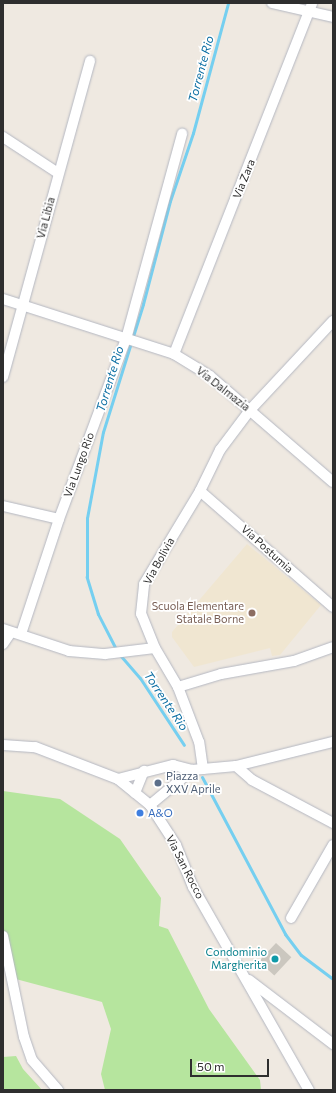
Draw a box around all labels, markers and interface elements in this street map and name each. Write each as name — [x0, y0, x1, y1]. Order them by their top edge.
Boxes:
water label: Torrente Rio — [185, 34, 217, 104]
street label: Via Zara — [230, 157, 258, 201]
street label: Via Libia — [34, 196, 58, 240]
water label: Torrente Rio — [93, 344, 127, 414]
street label: Via Dalmazia — [194, 364, 252, 414]
street label: Via Lungo Rio — [61, 431, 97, 499]
street label: Via Postumia — [238, 522, 296, 576]
street label: Via Bolivia — [141, 535, 177, 587]
place label: Scuola Elementare Statale Borne — [152, 600, 244, 626]
marker: Scuola Elementare Statale Borne — [247, 608, 257, 618]
water label: Torrente Rio — [141, 669, 191, 733]
place label: Piazza XXV Aprile — [166, 770, 220, 796]
marker: Piazza XXV Aprile — [153, 778, 163, 788]
place label: A&O — [148, 806, 173, 820]
marker: A&O — [135, 808, 145, 818]
street label: Via San Rocco — [163, 833, 207, 901]
place label: Condominio Margherita — [206, 946, 267, 972]
marker: Condominio Margherita — [270, 954, 280, 964]
scale bar — [192, 1051, 271, 1077]
text: 50 m — [197, 1059, 225, 1073]

